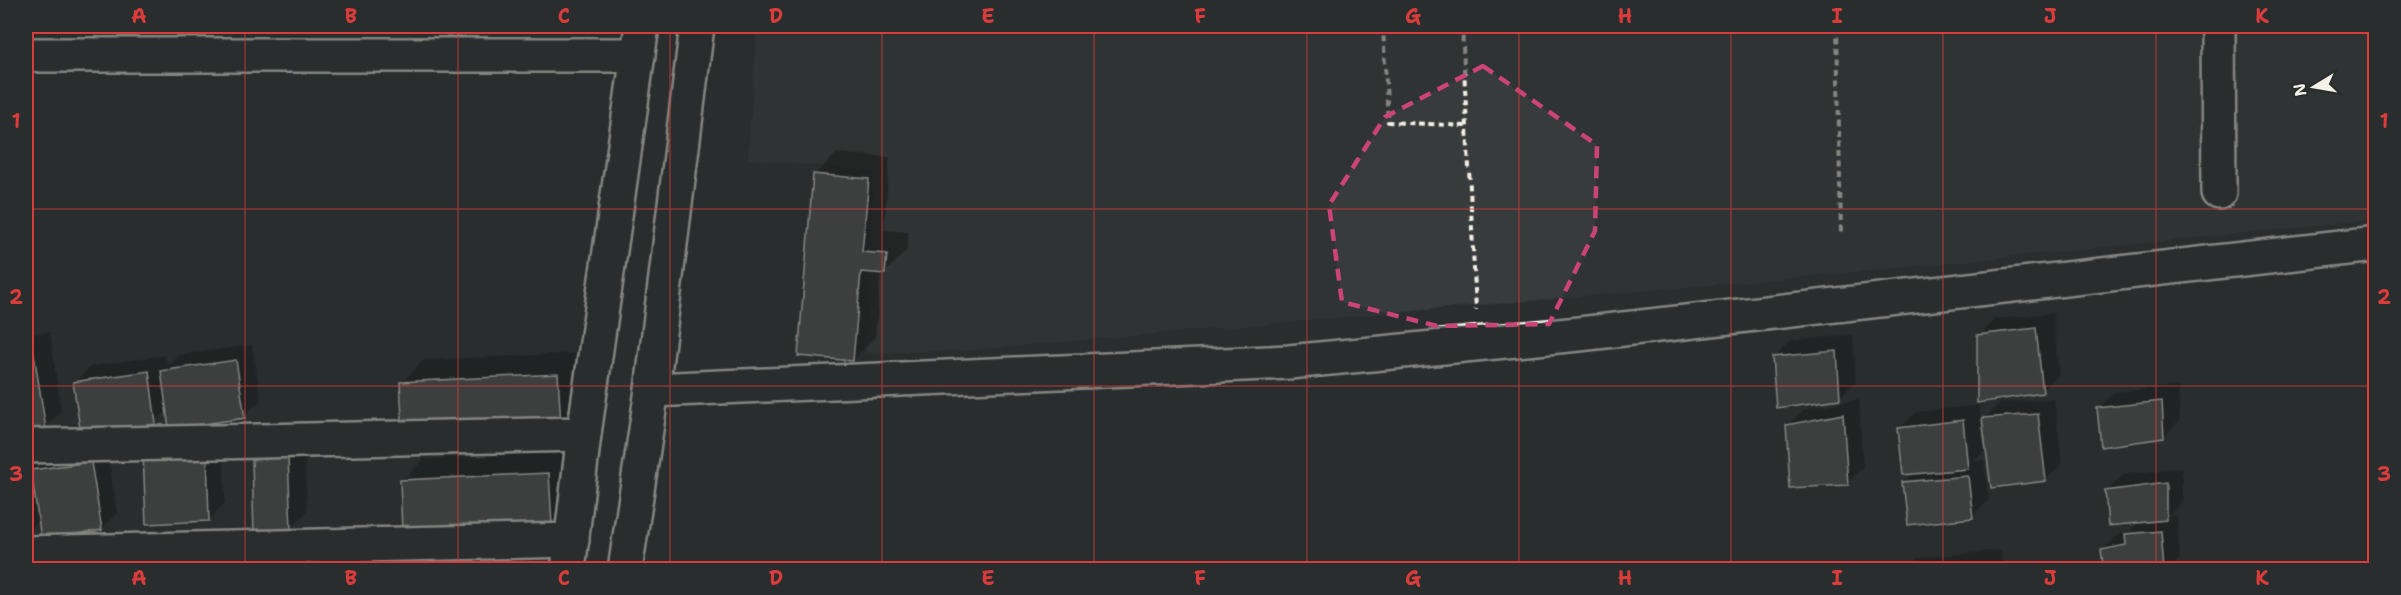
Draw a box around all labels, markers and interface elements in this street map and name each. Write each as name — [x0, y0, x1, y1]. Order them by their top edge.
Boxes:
text: A — [131, 3, 147, 29]
text: B — [345, 3, 357, 29]
text: C — [558, 3, 570, 29]
text: D — [769, 3, 783, 29]
text: E — [981, 3, 995, 29]
text: F — [1194, 3, 1206, 29]
text: G — [1405, 3, 1421, 29]
text: H — [1618, 3, 1632, 29]
text: I — [1831, 3, 1843, 29]
text: J — [2044, 3, 2057, 29]
text: K — [2255, 3, 2269, 29]
north arrow — [2284, 57, 2344, 117]
text: N — [2288, 82, 2311, 98]
text: 1 — [11, 108, 21, 134]
text: 1 — [2379, 108, 2389, 134]
text: 2 — [9, 284, 23, 310]
text: 2 — [2377, 284, 2391, 310]
text: 3 — [9, 461, 23, 487]
text: 3 — [2377, 461, 2391, 487]
text: A — [131, 565, 147, 591]
text: B — [345, 565, 357, 591]
text: C — [558, 565, 570, 591]
text: D — [769, 565, 783, 591]
text: E — [981, 565, 995, 591]
text: F — [1194, 565, 1206, 591]
text: G — [1405, 565, 1421, 591]
text: H — [1618, 565, 1632, 591]
text: I — [1831, 565, 1843, 591]
text: J — [2044, 565, 2057, 591]
text: K — [2255, 565, 2269, 591]

